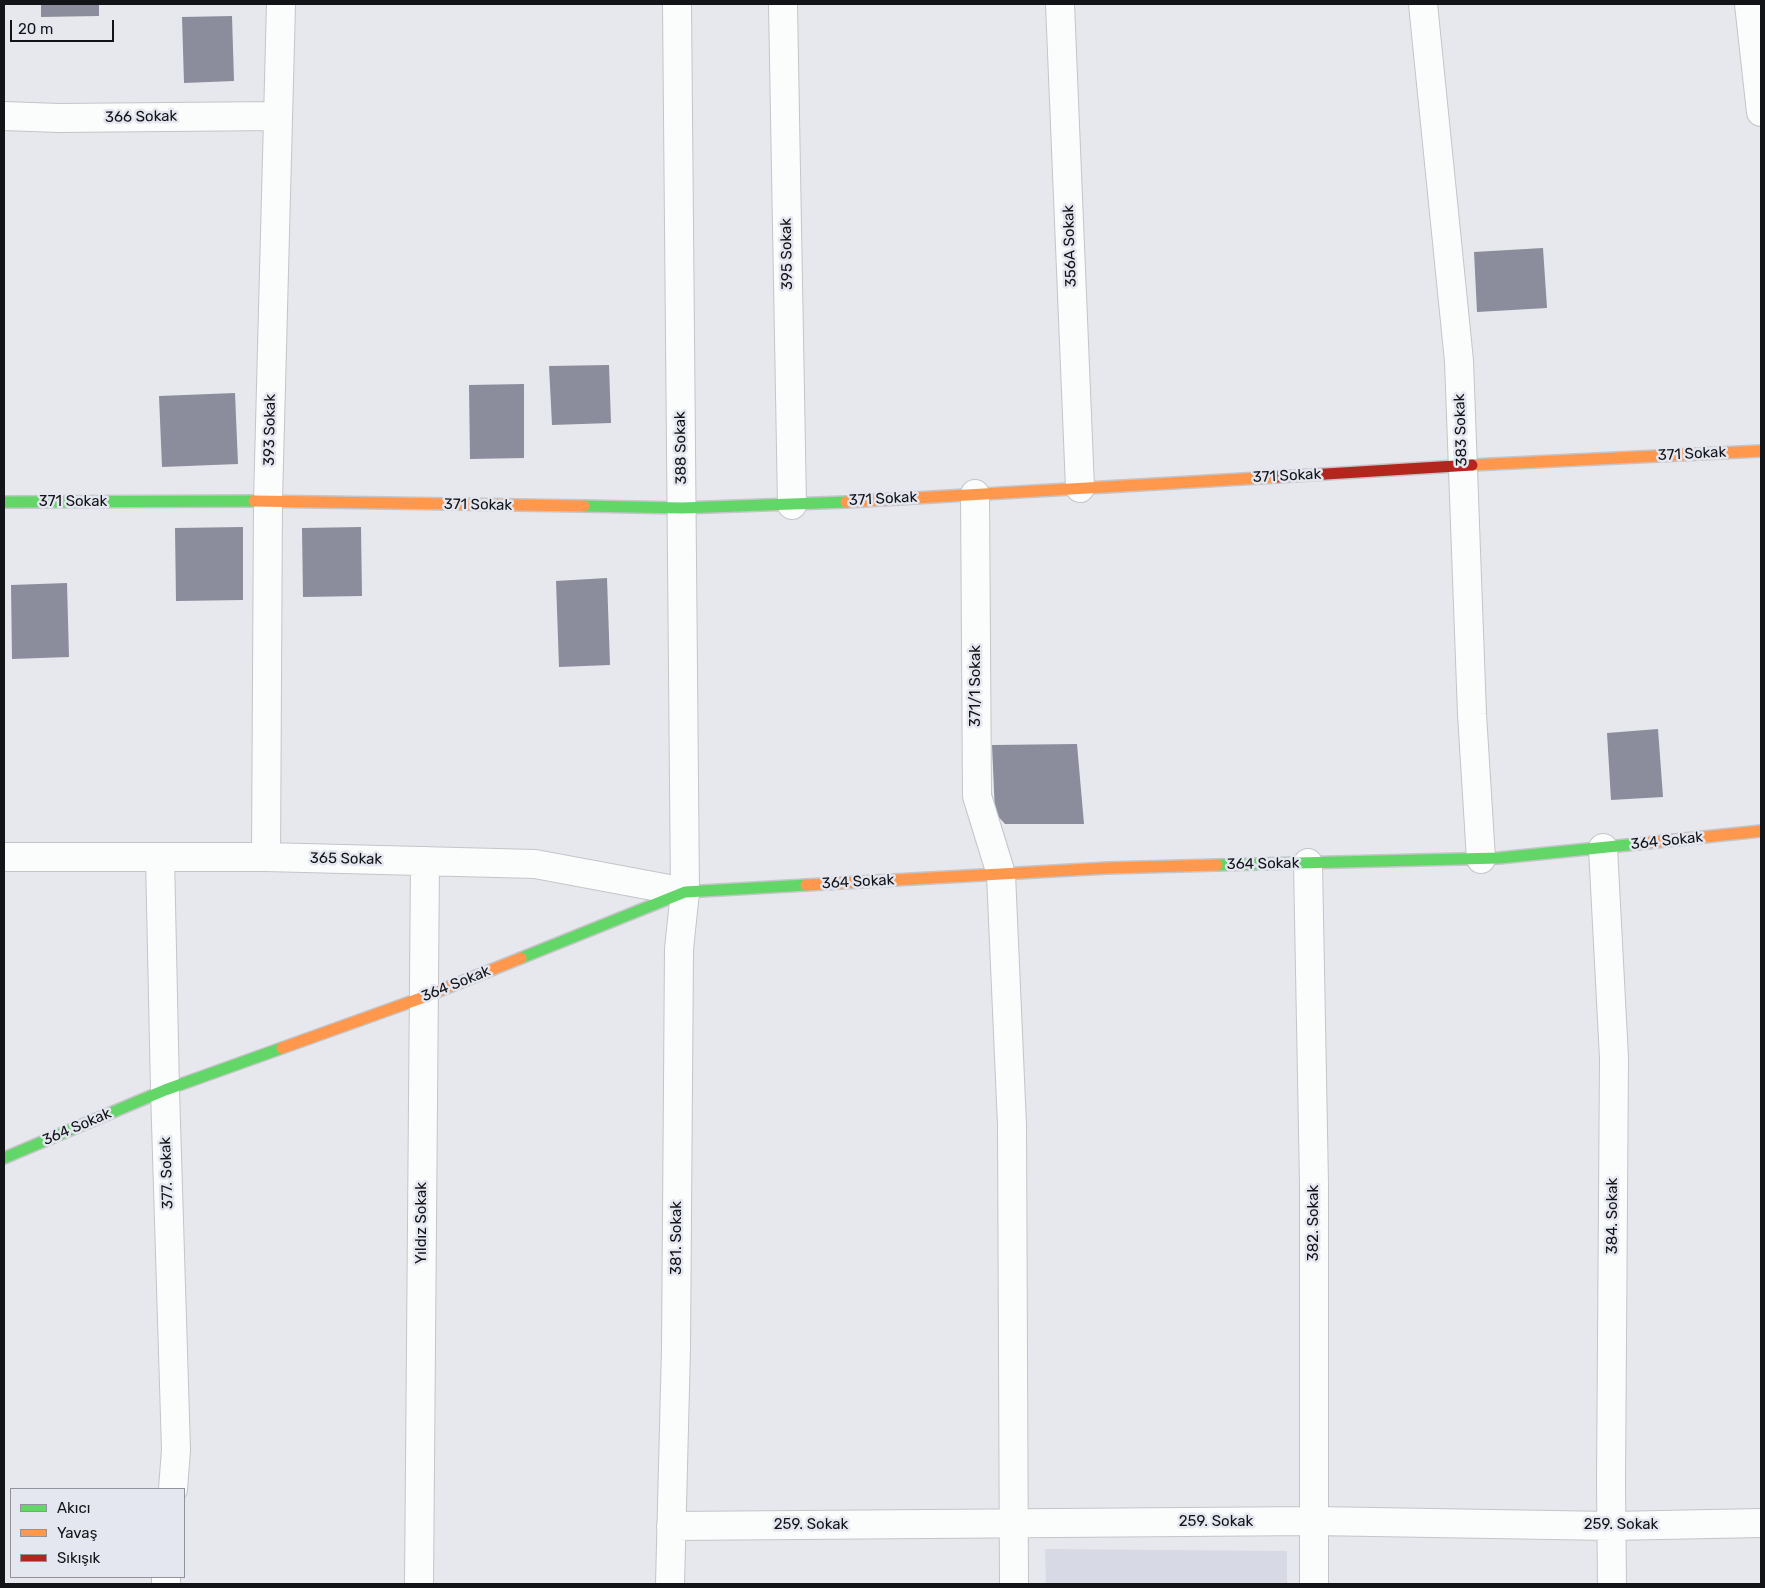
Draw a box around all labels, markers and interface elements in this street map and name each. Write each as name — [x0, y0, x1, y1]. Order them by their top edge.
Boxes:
scale bar — [12, 10, 116, 42]
text: 20 m — [18, 20, 53, 38]
street label: 366 Sokak — [105, 107, 177, 127]
street label: 356A Sokak — [1060, 205, 1080, 287]
street label: 395 Sokak — [777, 218, 797, 290]
street label: 383 Sokak — [1451, 393, 1471, 467]
street label: 393 Sokak — [260, 394, 280, 466]
street label: 388 Sokak — [671, 411, 691, 485]
street label: 371 Sokak — [1657, 443, 1727, 465]
street label: 371 Sokak — [1252, 465, 1322, 487]
street label: 371 Sokak — [848, 488, 918, 510]
street label: 371 Sokak — [39, 493, 107, 511]
street label: 371 Sokak — [444, 495, 512, 515]
street label: 371/1 Sokak — [967, 645, 985, 727]
street label: 364 Sokak — [1630, 828, 1704, 854]
street label: 365 Sokak — [310, 849, 382, 869]
street label: 364 Sokak — [1227, 854, 1299, 874]
street label: 364 Sokak — [821, 871, 895, 893]
street label: 364 Sokak — [419, 962, 493, 1006]
street label: 364 Sokak — [40, 1105, 114, 1149]
street label: 377. Sokak — [157, 1136, 177, 1210]
street label: 384. Sokak — [1604, 1178, 1622, 1254]
street label: Yıldız Sokak — [413, 1182, 431, 1264]
street label: 382. Sokak — [1305, 1185, 1323, 1261]
street label: 381. Sokak — [668, 1201, 686, 1275]
legend — [10, 1488, 185, 1578]
text: Akıcı — [57, 1499, 90, 1517]
street label: 259. Sokak — [1179, 1513, 1253, 1531]
street label: 259. Sokak — [774, 1516, 848, 1534]
street label: 259. Sokak — [1584, 1516, 1658, 1534]
text: Yavaş — [57, 1524, 97, 1542]
text: Sıkışık — [57, 1549, 100, 1567]

